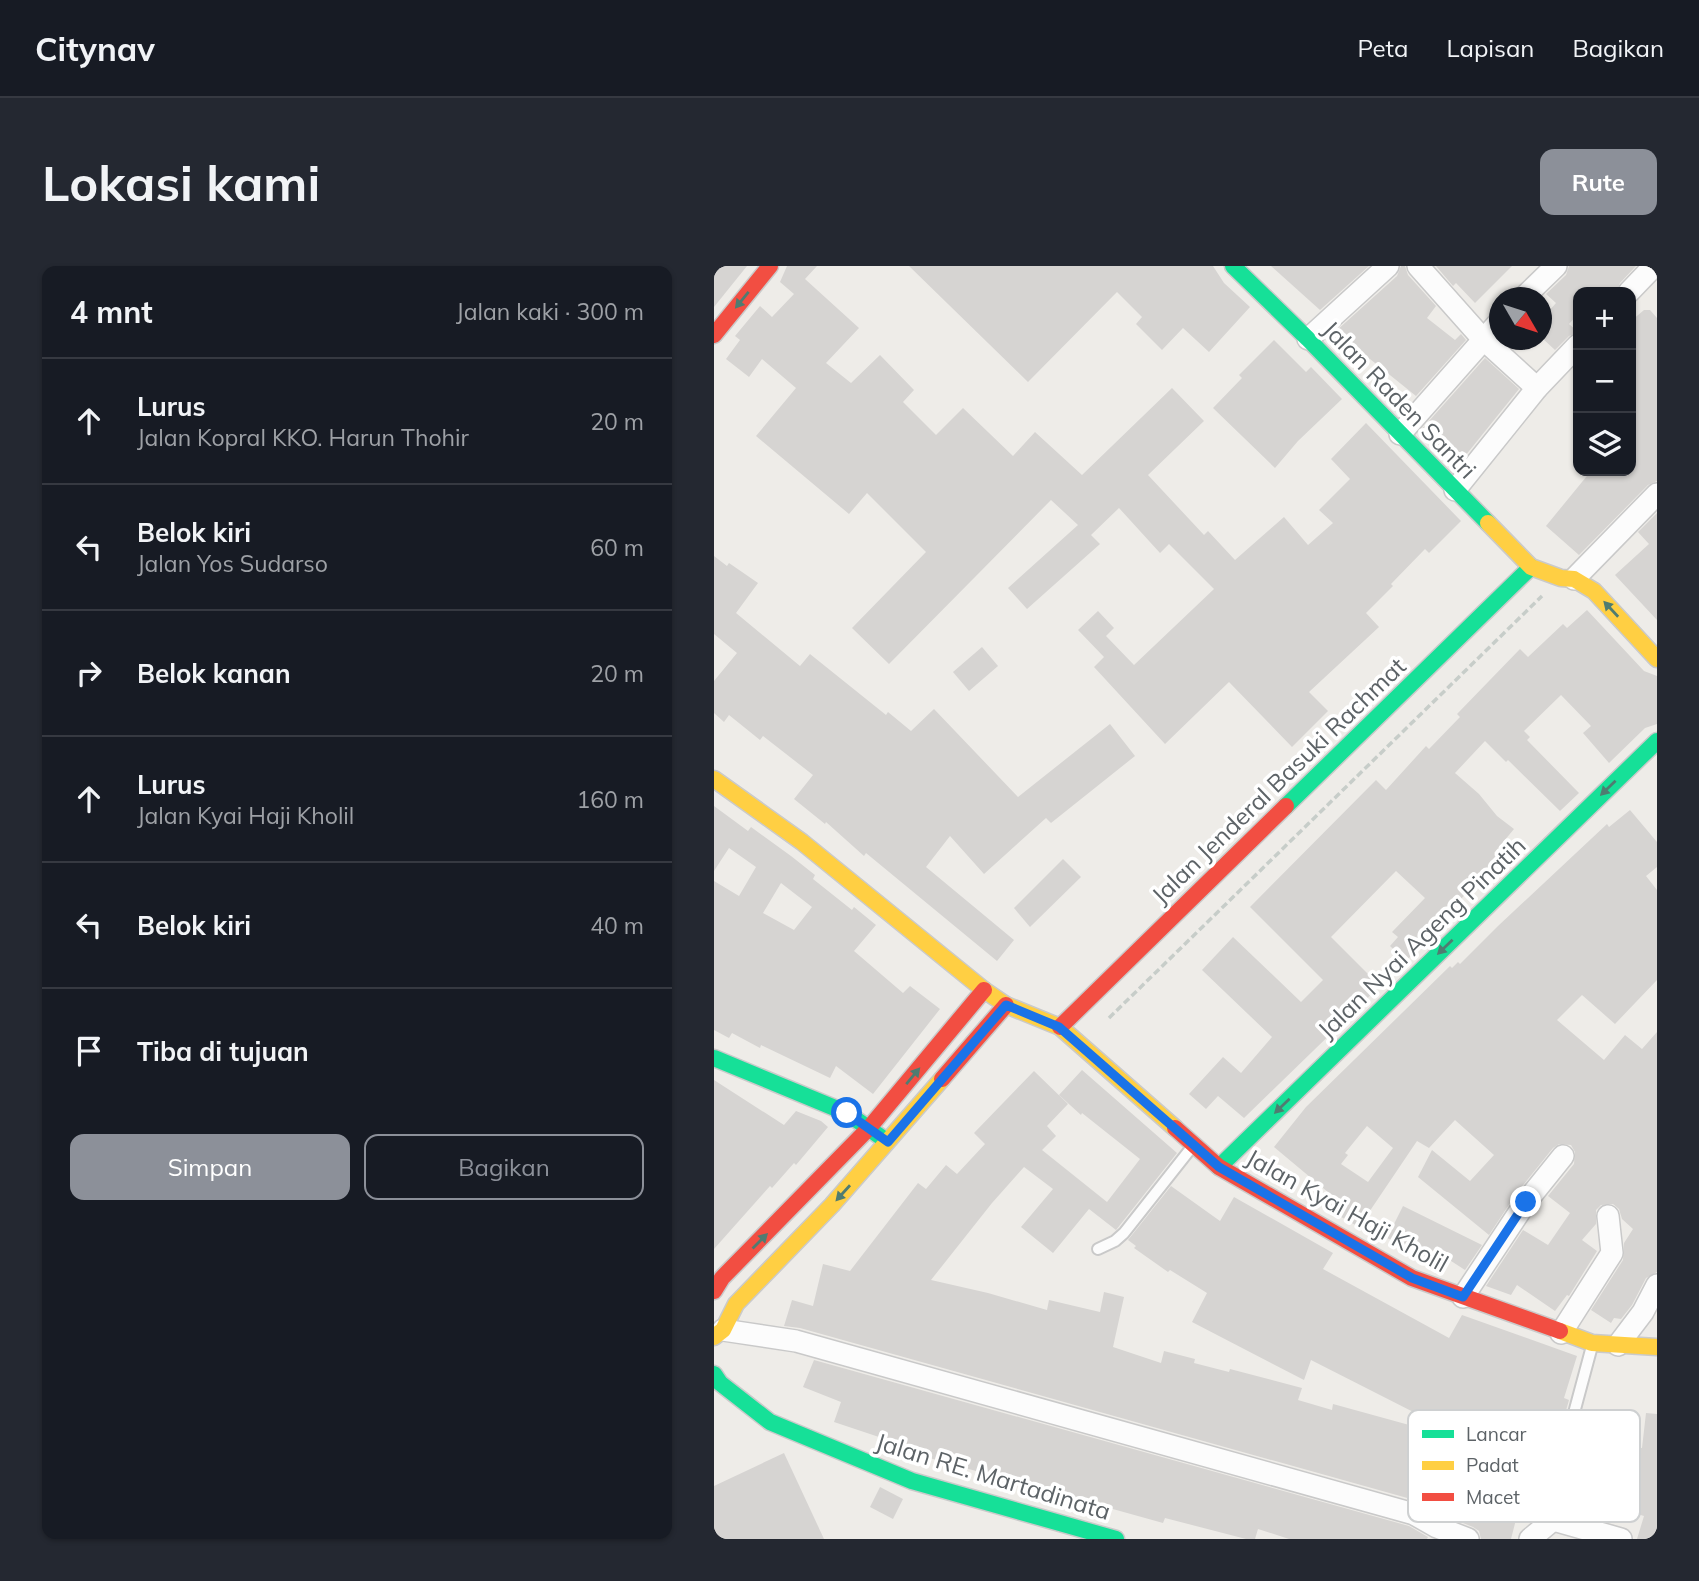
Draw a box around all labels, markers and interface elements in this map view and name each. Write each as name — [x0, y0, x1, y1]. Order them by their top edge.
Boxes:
text: Citynav — [35, 28, 155, 69]
text: Peta — [1357, 33, 1408, 63]
text: Lapisan — [1446, 33, 1534, 63]
text: Bagikan — [1572, 33, 1664, 63]
button: Rute — [1540, 149, 1657, 215]
text: Lokasi kami — [42, 152, 320, 213]
north arrow — [1489, 287, 1552, 350]
map controls — [1573, 287, 1636, 476]
button: + — [1573, 287, 1636, 350]
one-way arrow — [735, 292, 750, 309]
text: 4 mnt — [70, 293, 153, 331]
text: Jalan kaki · 300 m — [456, 297, 644, 326]
street label: Jalan Raden Santri — [1317, 314, 1483, 484]
button: − — [1573, 350, 1636, 413]
text: Lurus — [137, 390, 206, 423]
icon: ahead — [70, 402, 108, 440]
text: 20 m — [590, 407, 644, 436]
button: layers — [1573, 413, 1636, 476]
text: Jalan Kopral KKO. Harun Thohir — [137, 423, 469, 452]
text: Belok kiri — [137, 516, 251, 549]
icon: left — [70, 528, 108, 566]
text: 60 m — [590, 533, 644, 562]
text: Jalan Yos Sudarso — [137, 549, 328, 578]
one-way arrow — [1603, 600, 1619, 618]
street label: Jalan Jenderal Basuki Rachmat — [1145, 651, 1412, 910]
icon: right — [70, 654, 108, 692]
text: Belok kanan — [137, 657, 291, 690]
text: 20 m — [590, 659, 644, 688]
text: Lurus — [137, 768, 206, 801]
icon: ahead — [70, 780, 108, 818]
one-way arrow — [1600, 780, 1617, 796]
text: 160 m — [576, 785, 644, 814]
text: Jalan Kyai Haji Kholil — [137, 801, 354, 830]
street label: Jalan Nyai Ageng Pinatih — [1311, 830, 1531, 1044]
icon: left — [70, 906, 108, 944]
text: Belok kiri — [137, 909, 251, 942]
text: 40 m — [590, 911, 644, 940]
one-way arrow — [1437, 938, 1454, 954]
icon: arrive — [70, 1032, 108, 1070]
text: Tiba di tujuan — [137, 1035, 309, 1068]
one-way arrow — [905, 1067, 920, 1084]
route start — [831, 1097, 862, 1128]
one-way arrow — [1274, 1097, 1291, 1113]
button: Simpan — [70, 1134, 350, 1200]
button: Bagikan — [364, 1134, 644, 1200]
street label: Jalan Kyai Haji Kholil — [1241, 1142, 1454, 1278]
one-way arrow — [835, 1184, 851, 1202]
route end — [1510, 1186, 1541, 1217]
one-way arrow — [752, 1232, 769, 1249]
legend — [1408, 1410, 1640, 1522]
text: Lancar — [1466, 1422, 1527, 1446]
street label: Jalan RE. Martadinata — [872, 1426, 1114, 1526]
text: Padat — [1466, 1453, 1519, 1477]
text: Macet — [1466, 1485, 1520, 1509]

